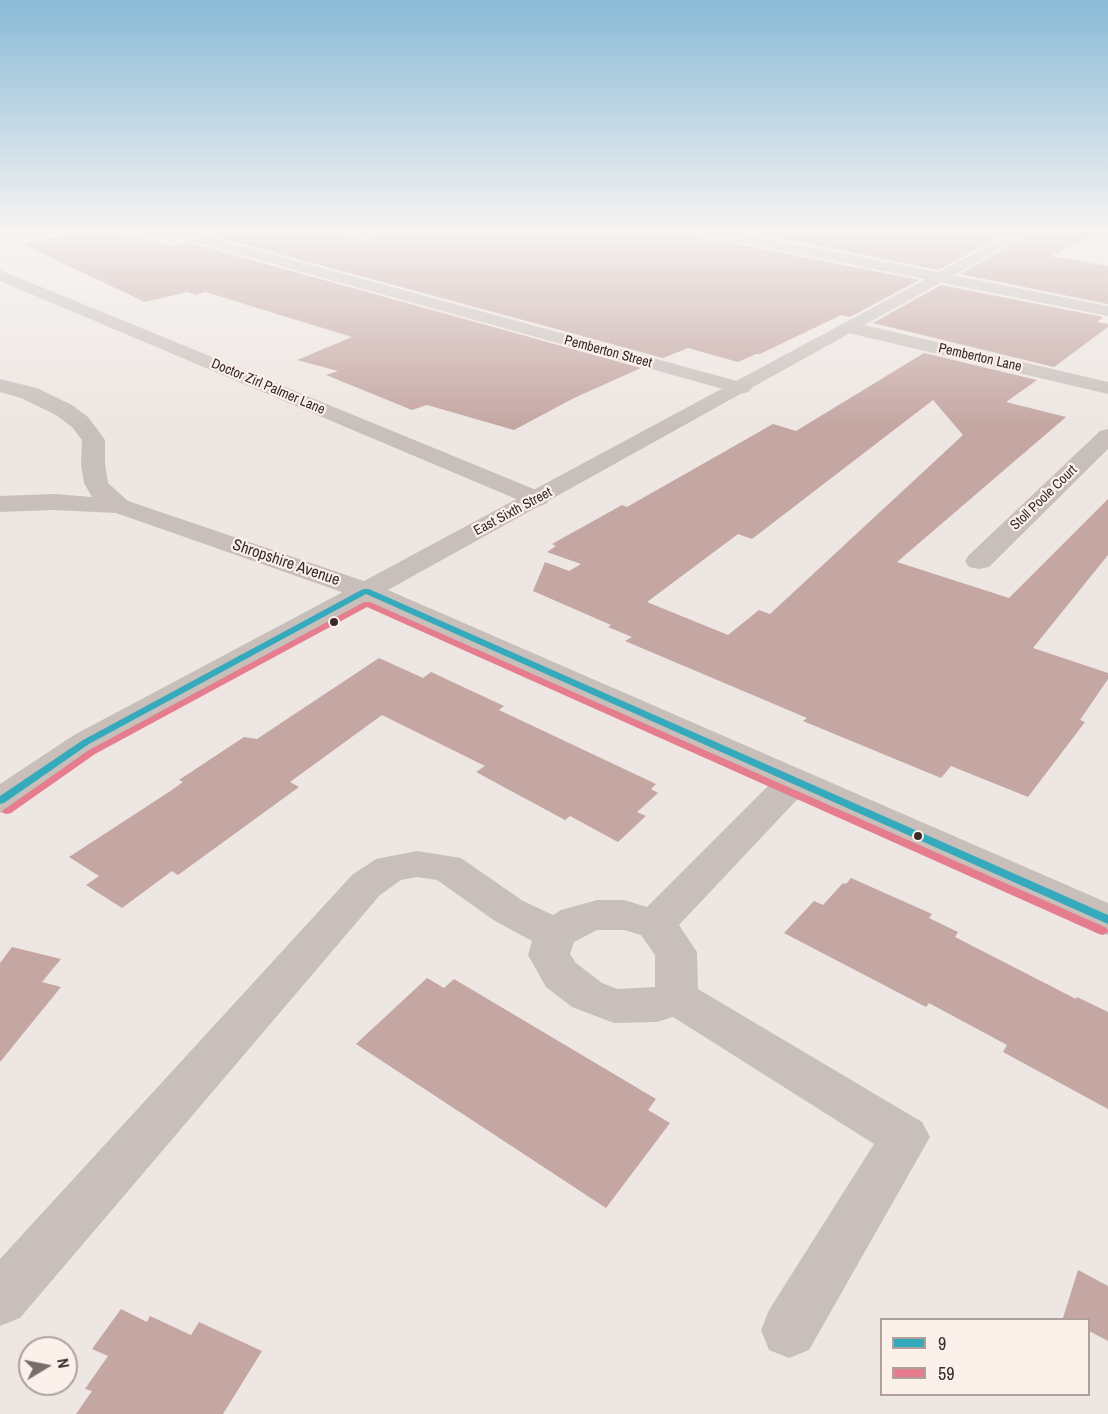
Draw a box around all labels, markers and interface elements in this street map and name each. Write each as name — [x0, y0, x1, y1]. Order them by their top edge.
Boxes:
street label: Pemberton Street — [562, 332, 654, 372]
street label: Pemberton Lane — [937, 340, 1023, 376]
street label: Doctor Zirl Palmer Lane — [209, 355, 327, 419]
street label: Stoll Poole Court — [1007, 462, 1081, 534]
street label: East Sixth Street — [471, 484, 555, 540]
street label: Shropshire Avenue — [230, 536, 342, 590]
unlabelled marker — [328, 616, 340, 628]
unlabelled marker — [912, 830, 924, 842]
legend — [880, 1318, 1090, 1396]
text: 9 — [938, 1331, 946, 1356]
north arrow — [18, 1336, 78, 1396]
text: N — [52, 1357, 75, 1370]
text: 59 — [938, 1361, 954, 1386]

